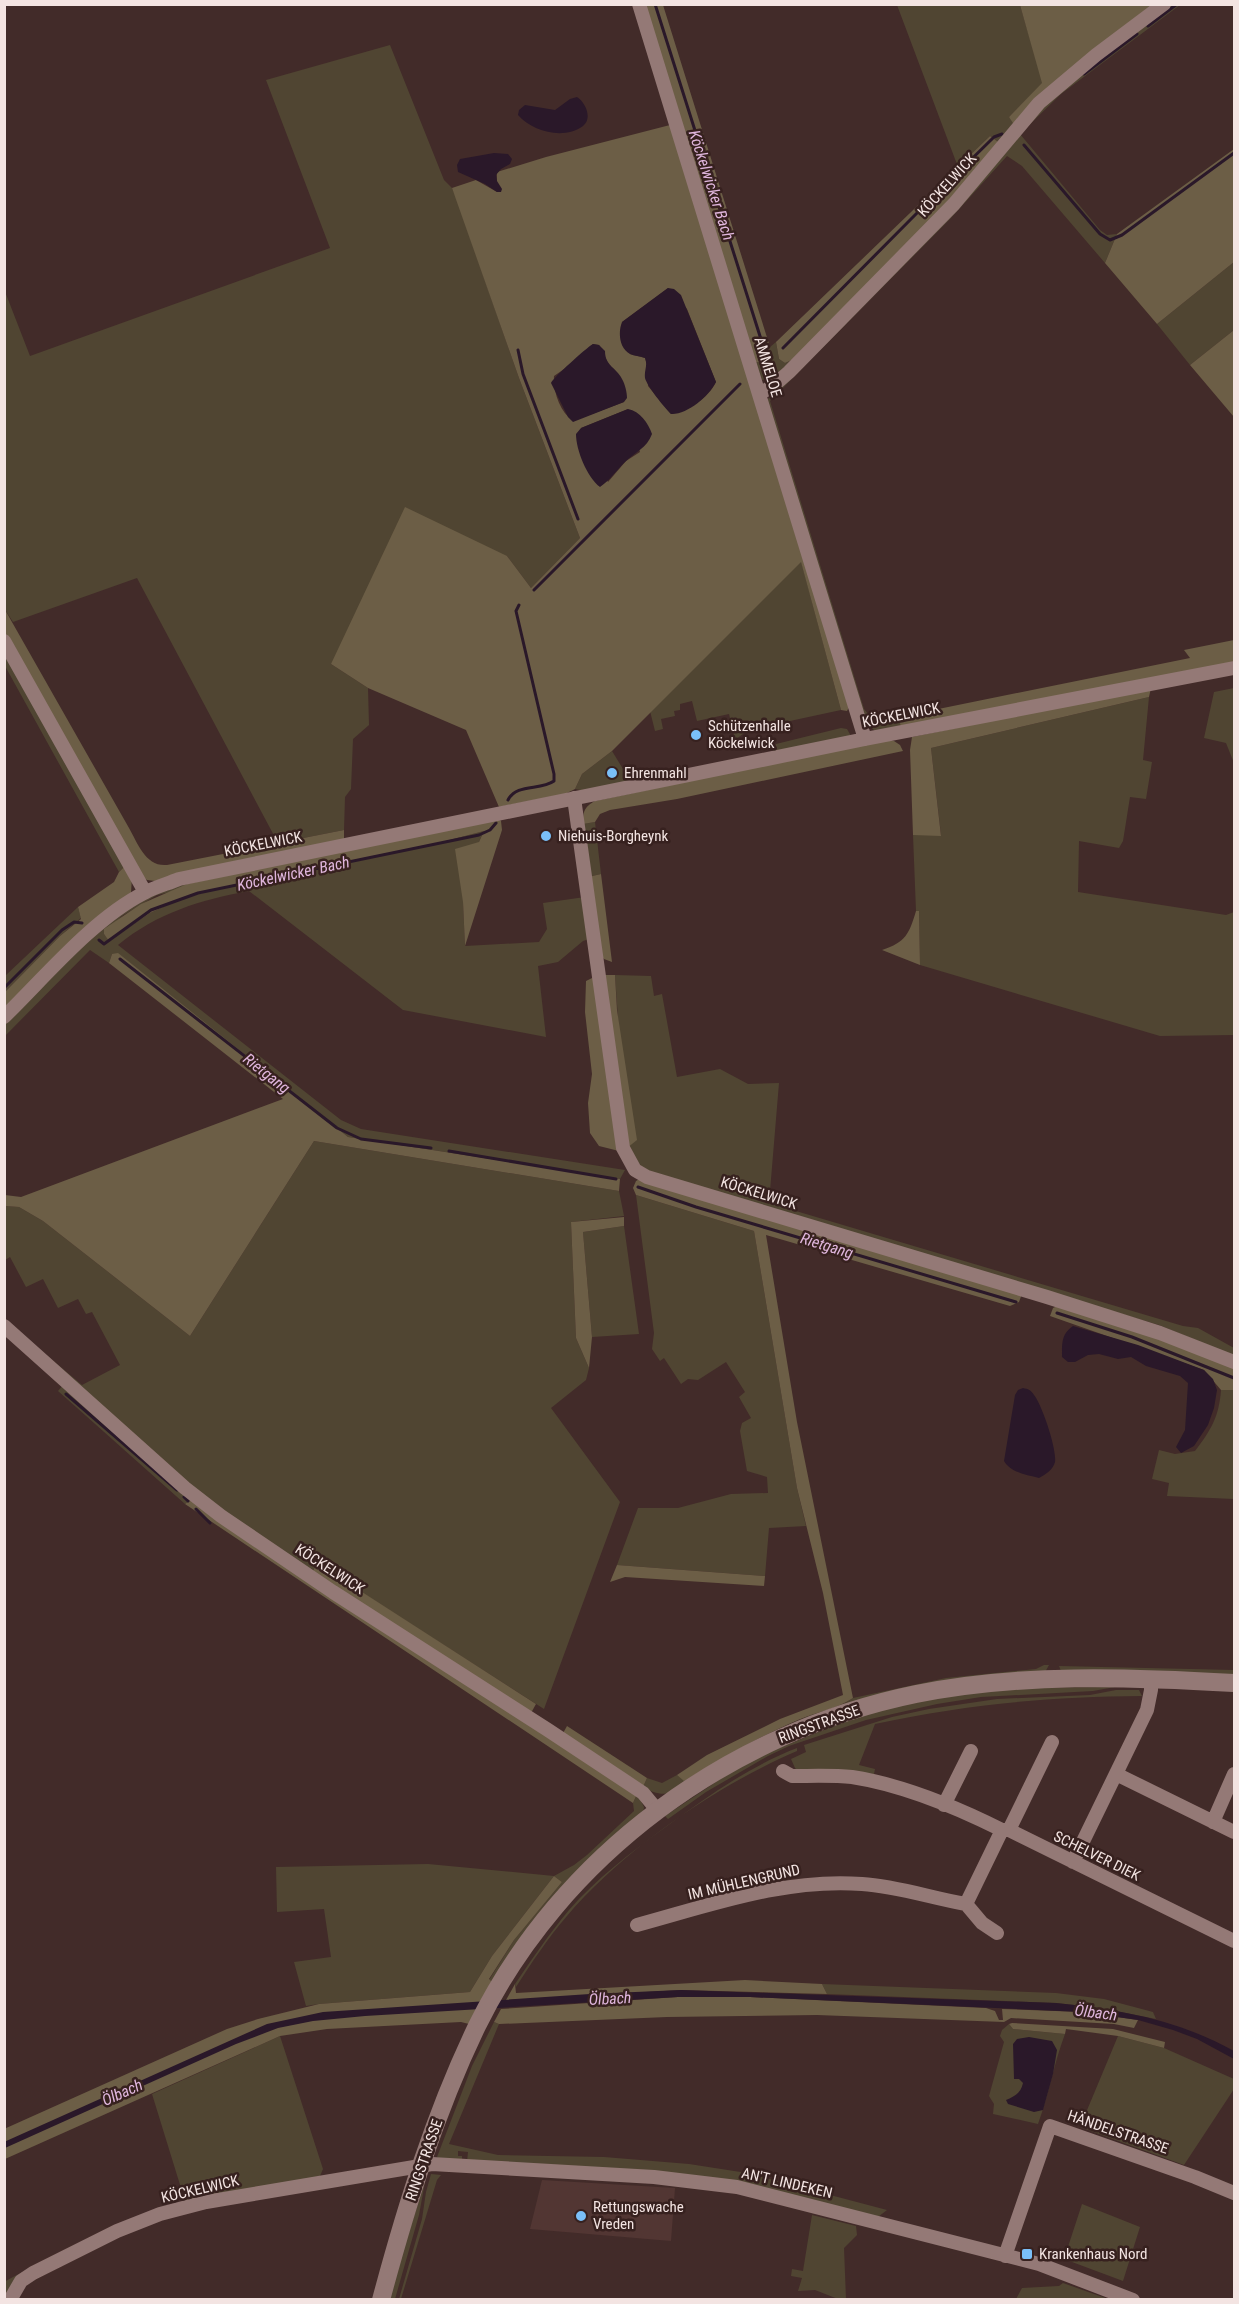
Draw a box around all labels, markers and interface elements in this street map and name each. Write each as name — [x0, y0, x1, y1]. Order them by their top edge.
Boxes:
water label: Köckelwicker Bach — [685, 128, 738, 243]
street label: KÖCKELWICK — [914, 149, 981, 220]
street label: AMMELOE — [750, 335, 786, 399]
street label: KÖCKELWICK — [860, 698, 942, 731]
place label: Schützenhalle Köckelwick — [708, 717, 791, 752]
marker: Schützenhalle Köckelwick — [689, 728, 703, 742]
place label: Ehrenmahl — [624, 764, 687, 782]
marker: Ehrenmahl — [605, 766, 619, 780]
street label: KÖCKELWICK — [222, 827, 304, 860]
place label: Niehuis-Borgheynk — [558, 827, 669, 845]
marker: Niehuis-Borgheynk — [539, 829, 553, 843]
water label: Köckelwicker Bach — [235, 852, 351, 895]
water label: Rietgang — [240, 1049, 294, 1098]
street label: KÖCKELWICK — [719, 1173, 800, 1213]
water label: Rietgang — [798, 1229, 856, 1263]
street label: KÖCKELWICK — [292, 1540, 369, 1599]
street label: RINGSTRASSE — [776, 1701, 862, 1747]
street label: SCHELVER DIEK — [1051, 1827, 1144, 1885]
street label: IM MÜHLENGRUND — [686, 1860, 802, 1904]
water label: Ölbach — [588, 1988, 632, 2009]
water label: Ölbach — [1074, 2000, 1118, 2025]
water label: Ölbach — [99, 2075, 146, 2110]
street label: HÄNDELSTRASSE — [1065, 2106, 1171, 2158]
street label: RINGSTRASSE — [402, 2117, 446, 2203]
street label: AN'T LINDEKEN — [740, 2164, 834, 2202]
street label: KÖCKELWICK — [159, 2171, 241, 2207]
place label: Rettungswache Vreden — [593, 2198, 684, 2233]
marker: Rettungswache Vreden — [574, 2209, 588, 2223]
place label: Krankenhaus Nord — [1039, 2245, 1147, 2263]
marker: Krankenhaus Nord — [1020, 2247, 1034, 2261]

